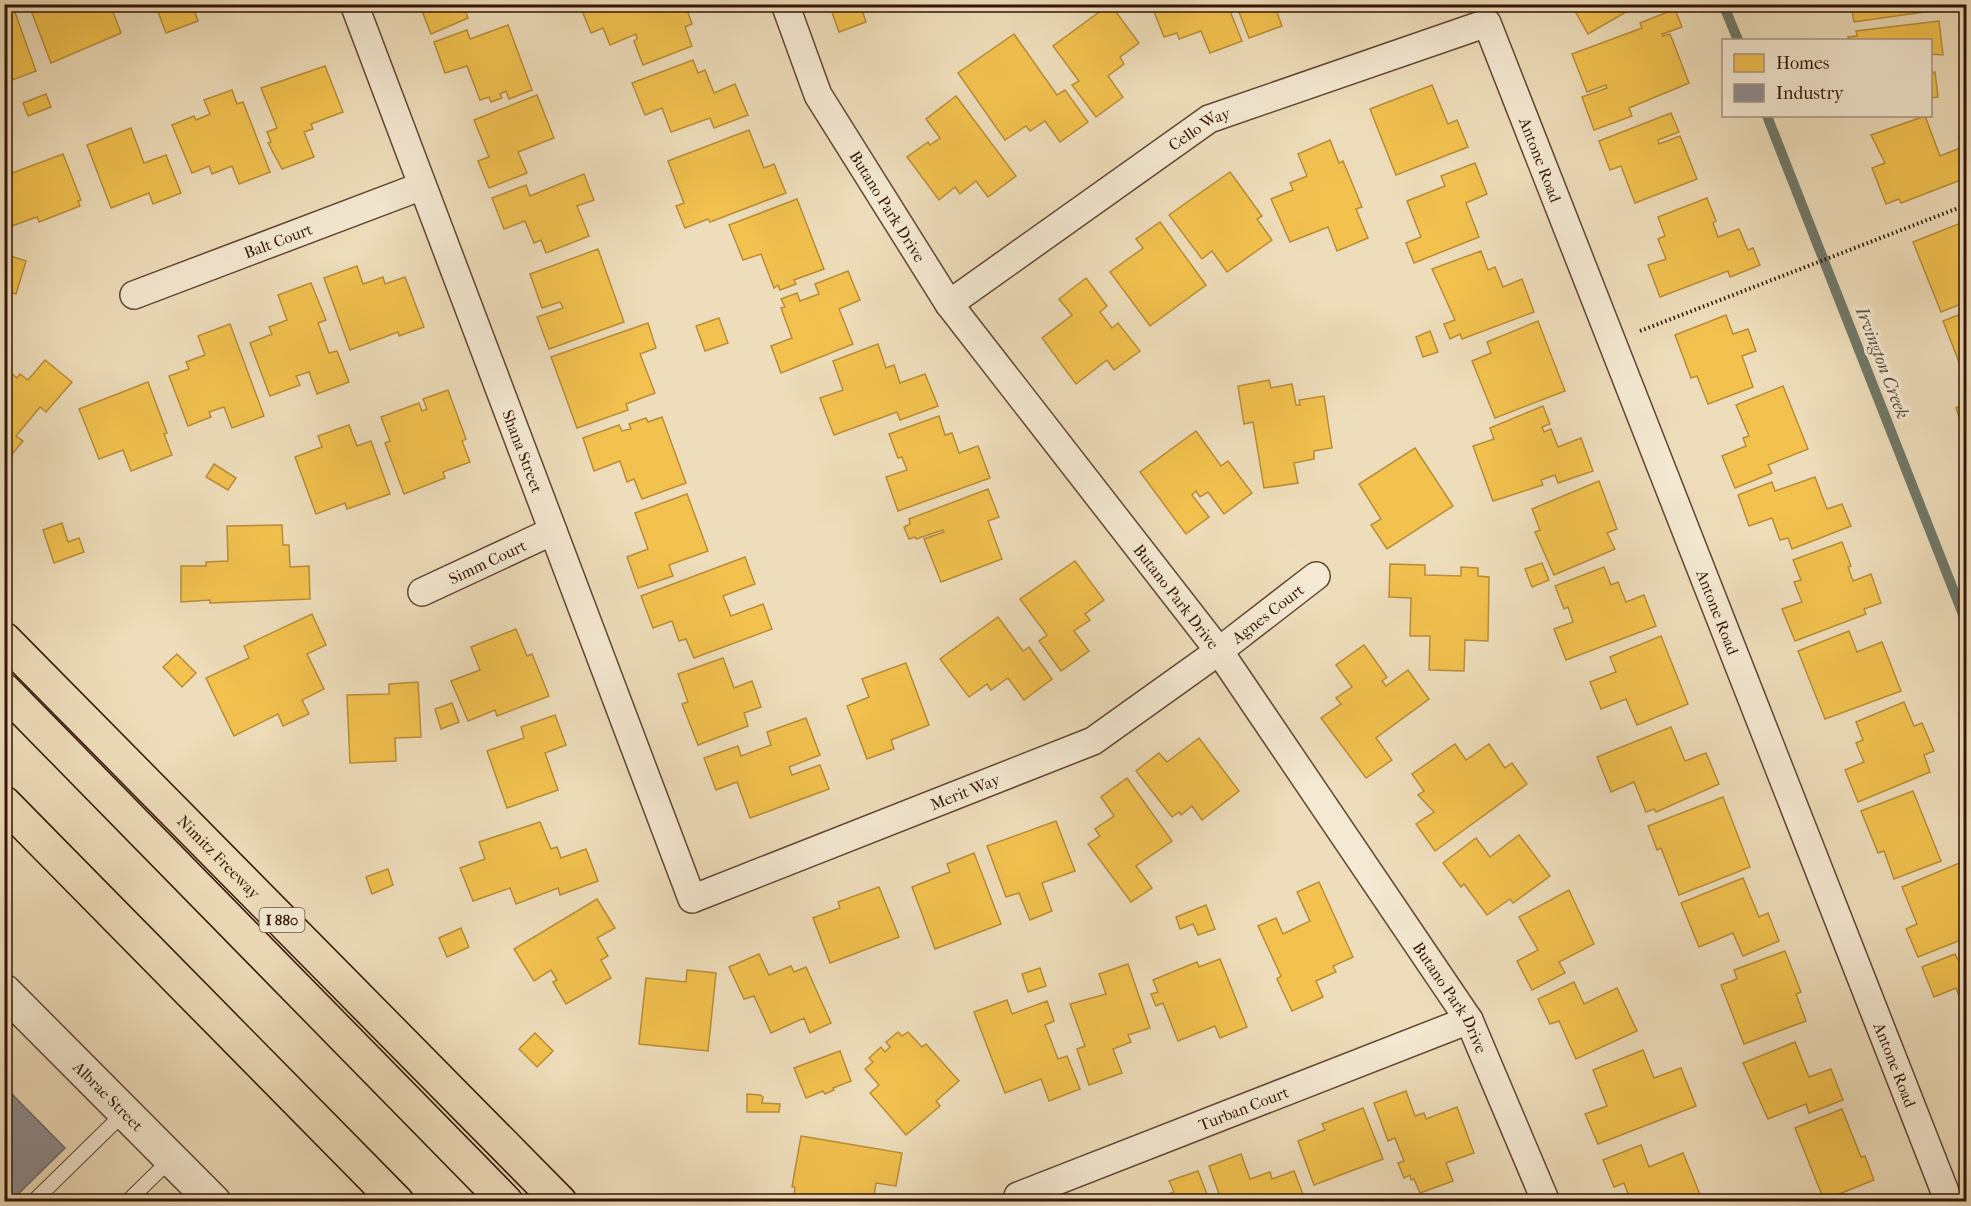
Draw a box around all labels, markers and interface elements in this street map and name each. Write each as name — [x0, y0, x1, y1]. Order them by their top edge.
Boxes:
legend — [1722, 39, 1932, 117]
text: Homes — [1776, 53, 1830, 74]
text: Industry — [1776, 83, 1845, 104]
street label: Cello Way — [1165, 103, 1233, 154]
street label: Antone Road — [1515, 114, 1566, 205]
street label: Butano Park Drive — [846, 147, 930, 265]
street label: Balt Court — [241, 219, 315, 262]
water label: Irvington Creek — [1851, 303, 1913, 422]
street label: Shana Street — [499, 407, 547, 496]
street label: Simm Court — [445, 535, 529, 588]
street label: Butano Park Drive — [1130, 540, 1223, 653]
street label: Antone Road — [1692, 566, 1743, 658]
street label: Agnes Court — [1227, 579, 1308, 648]
street label: Merit Way — [927, 769, 1003, 814]
street label: Nimitz Freeway — [174, 811, 265, 903]
road number: I 880 — [260, 908, 304, 932]
street label: Butano Park Drive — [1409, 938, 1491, 1056]
street label: Antone Road — [1870, 1019, 1920, 1110]
street label: Albrae Street — [69, 1056, 147, 1135]
street label: Turban Court — [1196, 1082, 1292, 1134]

